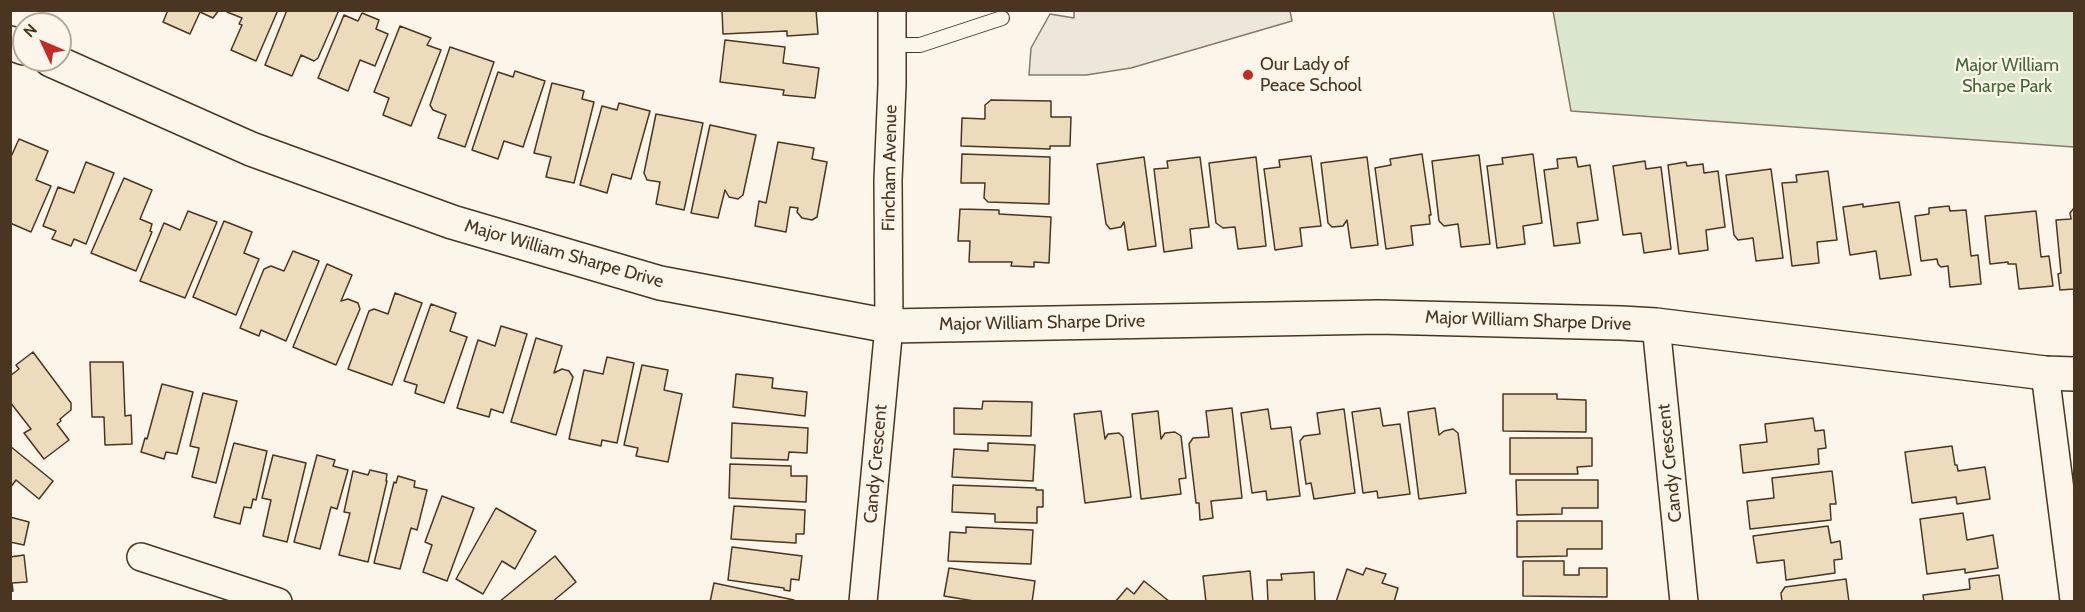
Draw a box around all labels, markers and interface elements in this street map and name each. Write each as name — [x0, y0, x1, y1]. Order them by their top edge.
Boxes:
north arrow — [12, 12, 72, 72]
text: N — [19, 20, 41, 41]
place label: Our Lady of Peace School — [1260, 54, 1362, 97]
park label: Major William Sharpe Park — [1955, 55, 2059, 98]
marker: Our Lady of Peace School — [1241, 68, 1255, 82]
street label: Fincham Avenue — [878, 104, 902, 232]
street label: Major William Sharpe Drive — [462, 215, 666, 293]
street label: Major William Sharpe Drive — [1425, 307, 1631, 335]
street label: Major William Sharpe Drive — [939, 310, 1145, 336]
street label: Candy Crescent — [1653, 403, 1687, 523]
street label: Candy Crescent — [860, 404, 892, 524]

